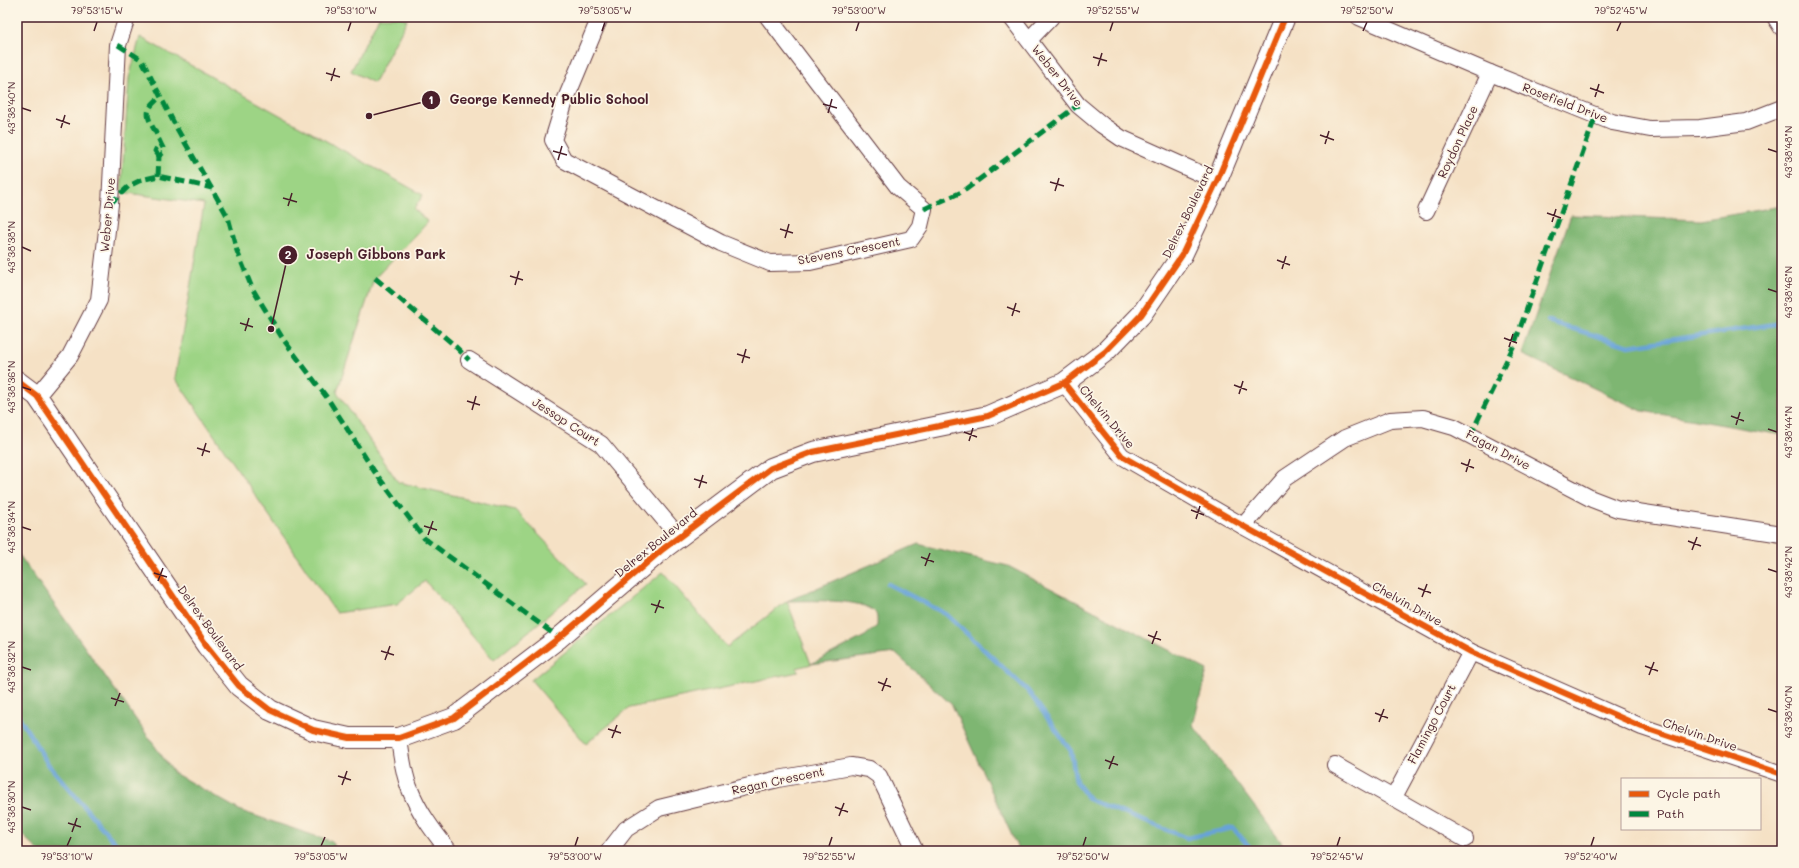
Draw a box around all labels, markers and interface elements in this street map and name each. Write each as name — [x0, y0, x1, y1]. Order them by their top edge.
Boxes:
text: 79°53'15"W — [71, 3, 123, 17]
text: 79°53'10"W — [325, 3, 377, 17]
text: 79°53'05"W — [578, 3, 632, 17]
text: 79°53'00"W — [832, 3, 886, 17]
text: 79°52'55"W — [1087, 3, 1140, 17]
text: 79°52'50"W — [1340, 3, 1394, 17]
text: 79°52'45"W — [1595, 3, 1648, 17]
street label: Weber Drive — [1029, 41, 1087, 110]
street label: Rosefield Drive — [1520, 78, 1610, 126]
text: 43°38'40"N — [4, 82, 18, 134]
callout: George Kennedy Public School — [421, 87, 656, 112]
text: George Kennedy Public School — [449, 90, 649, 108]
text: 1 — [428, 91, 434, 107]
street label: Roydon Place — [1433, 103, 1481, 181]
text: 43°38'48"N — [1781, 126, 1795, 178]
street label: Delrex Boulevard — [1158, 162, 1217, 261]
street label: Weber Drive — [96, 177, 118, 253]
text: 43°38'38"N — [4, 221, 18, 273]
street label: Stevens Crescent — [796, 232, 901, 268]
callout: Joseph Gibbons Park — [278, 242, 453, 267]
text: Joseph Gibbons Park — [306, 245, 446, 262]
text: 2 — [285, 246, 292, 262]
text: 43°38'46"N — [1781, 266, 1795, 318]
text: 43°38'36"N — [4, 361, 18, 413]
street label: Chelvin Drive — [1077, 381, 1139, 451]
street label: Jessop Court — [530, 393, 603, 449]
text: 43°38'44"N — [1781, 406, 1795, 458]
street label: Fagan Drive — [1463, 425, 1533, 473]
text: 43°38'34"N — [4, 501, 18, 553]
street label: Delrex Boulevard — [611, 504, 700, 580]
text: 43°38'42"N — [1781, 546, 1795, 598]
street label: Chelvin Drive — [1369, 577, 1445, 629]
street label: Delrex Boulevard — [175, 582, 247, 673]
text: 43°38'32"N — [4, 641, 18, 693]
street label: Flamingo Court — [1403, 681, 1459, 766]
text: 43°38'40"N — [1781, 686, 1795, 738]
street label: Chelvin Drive — [1661, 714, 1740, 754]
street label: Regan Crescent — [730, 762, 826, 798]
legend — [1621, 778, 1761, 830]
text: 43°38'30"N — [4, 781, 18, 833]
text: Cycle path — [1657, 785, 1720, 801]
text: Path — [1657, 805, 1684, 821]
text: 79°53'10"W — [41, 849, 93, 863]
text: 79°53'05"W — [294, 849, 348, 863]
text: 79°53'00"W — [548, 849, 602, 863]
text: 79°52'55"W — [803, 849, 856, 863]
text: 79°52'50"W — [1056, 849, 1110, 863]
text: 79°52'45"W — [1311, 849, 1364, 863]
text: 79°52'40"W — [1564, 849, 1618, 863]

